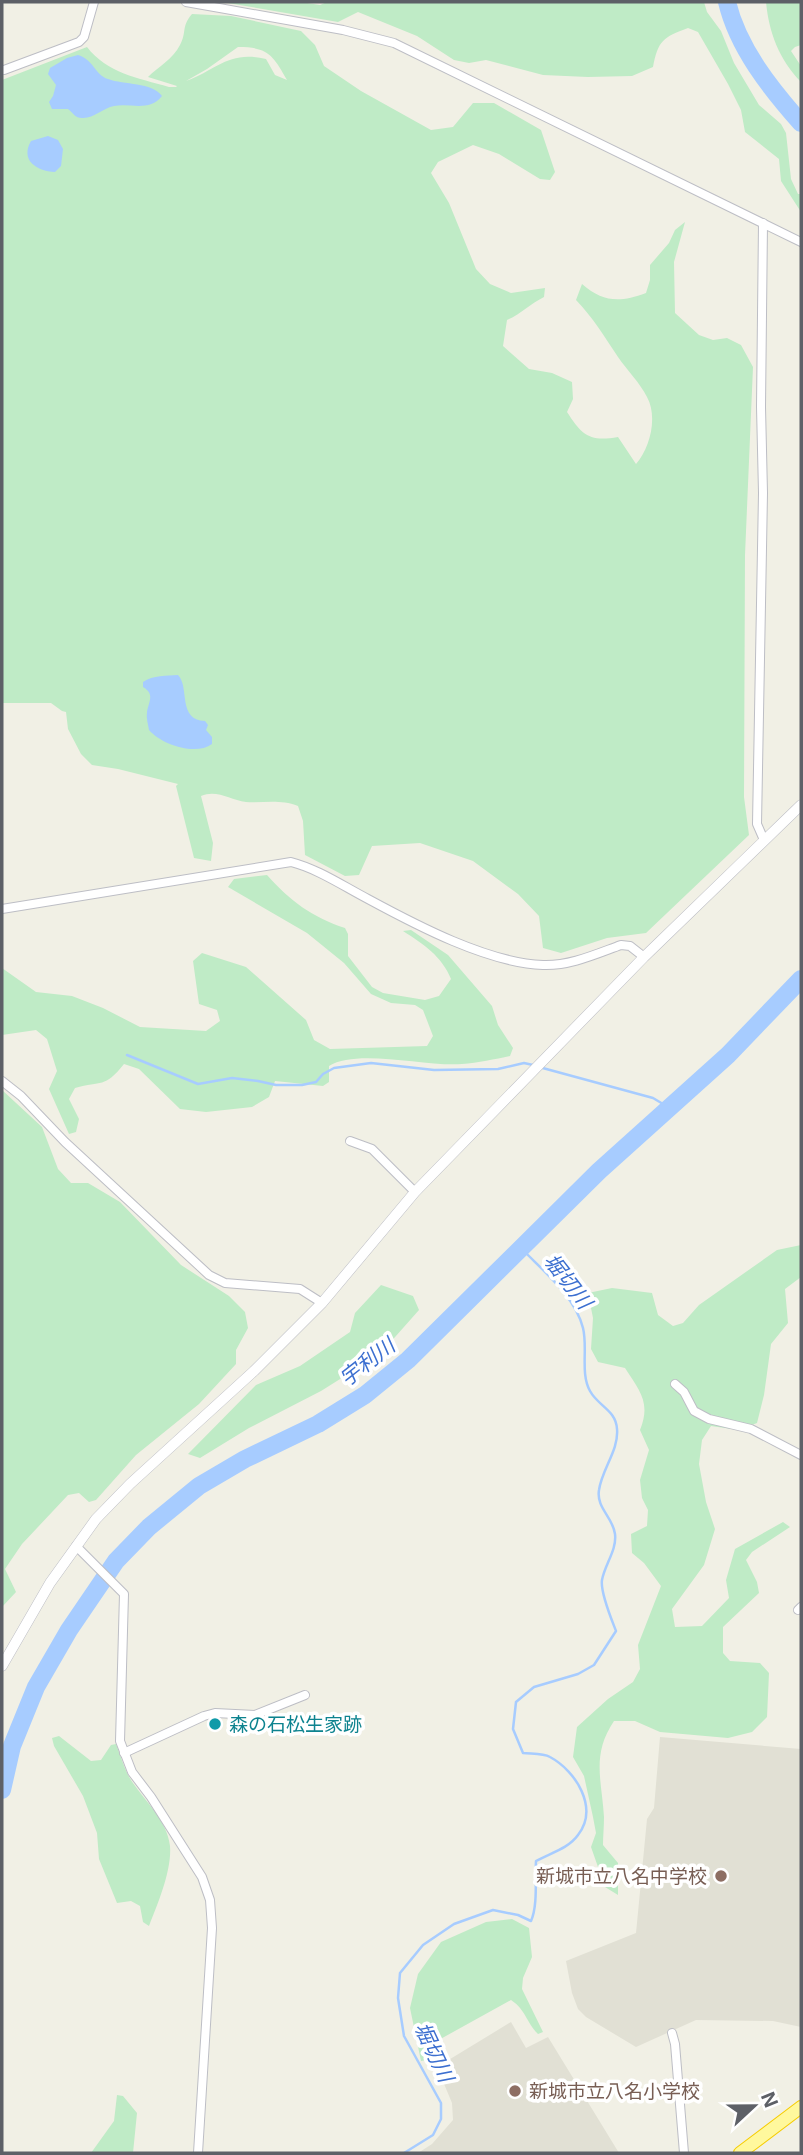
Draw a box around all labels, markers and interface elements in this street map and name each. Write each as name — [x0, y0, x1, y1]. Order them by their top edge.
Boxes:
water label: 堀切川 — [539, 1248, 598, 1315]
water label: 宇利川 — [334, 1332, 401, 1391]
place label: 森の石松生家跡 — [229, 1713, 362, 1736]
marker: 森の石松生家跡 — [207, 1716, 223, 1732]
place label: 新城市立八名中学校 — [536, 1865, 707, 1888]
marker: 新城市立八名中学校 — [713, 1868, 729, 1884]
water label: 堀切川 — [409, 2018, 459, 2088]
north arrow — [719, 2071, 789, 2141]
place label: 新城市立八名小学校 — [529, 2080, 700, 2103]
marker: 新城市立八名小学校 — [507, 2083, 523, 2099]
text: N — [756, 2089, 783, 2111]

